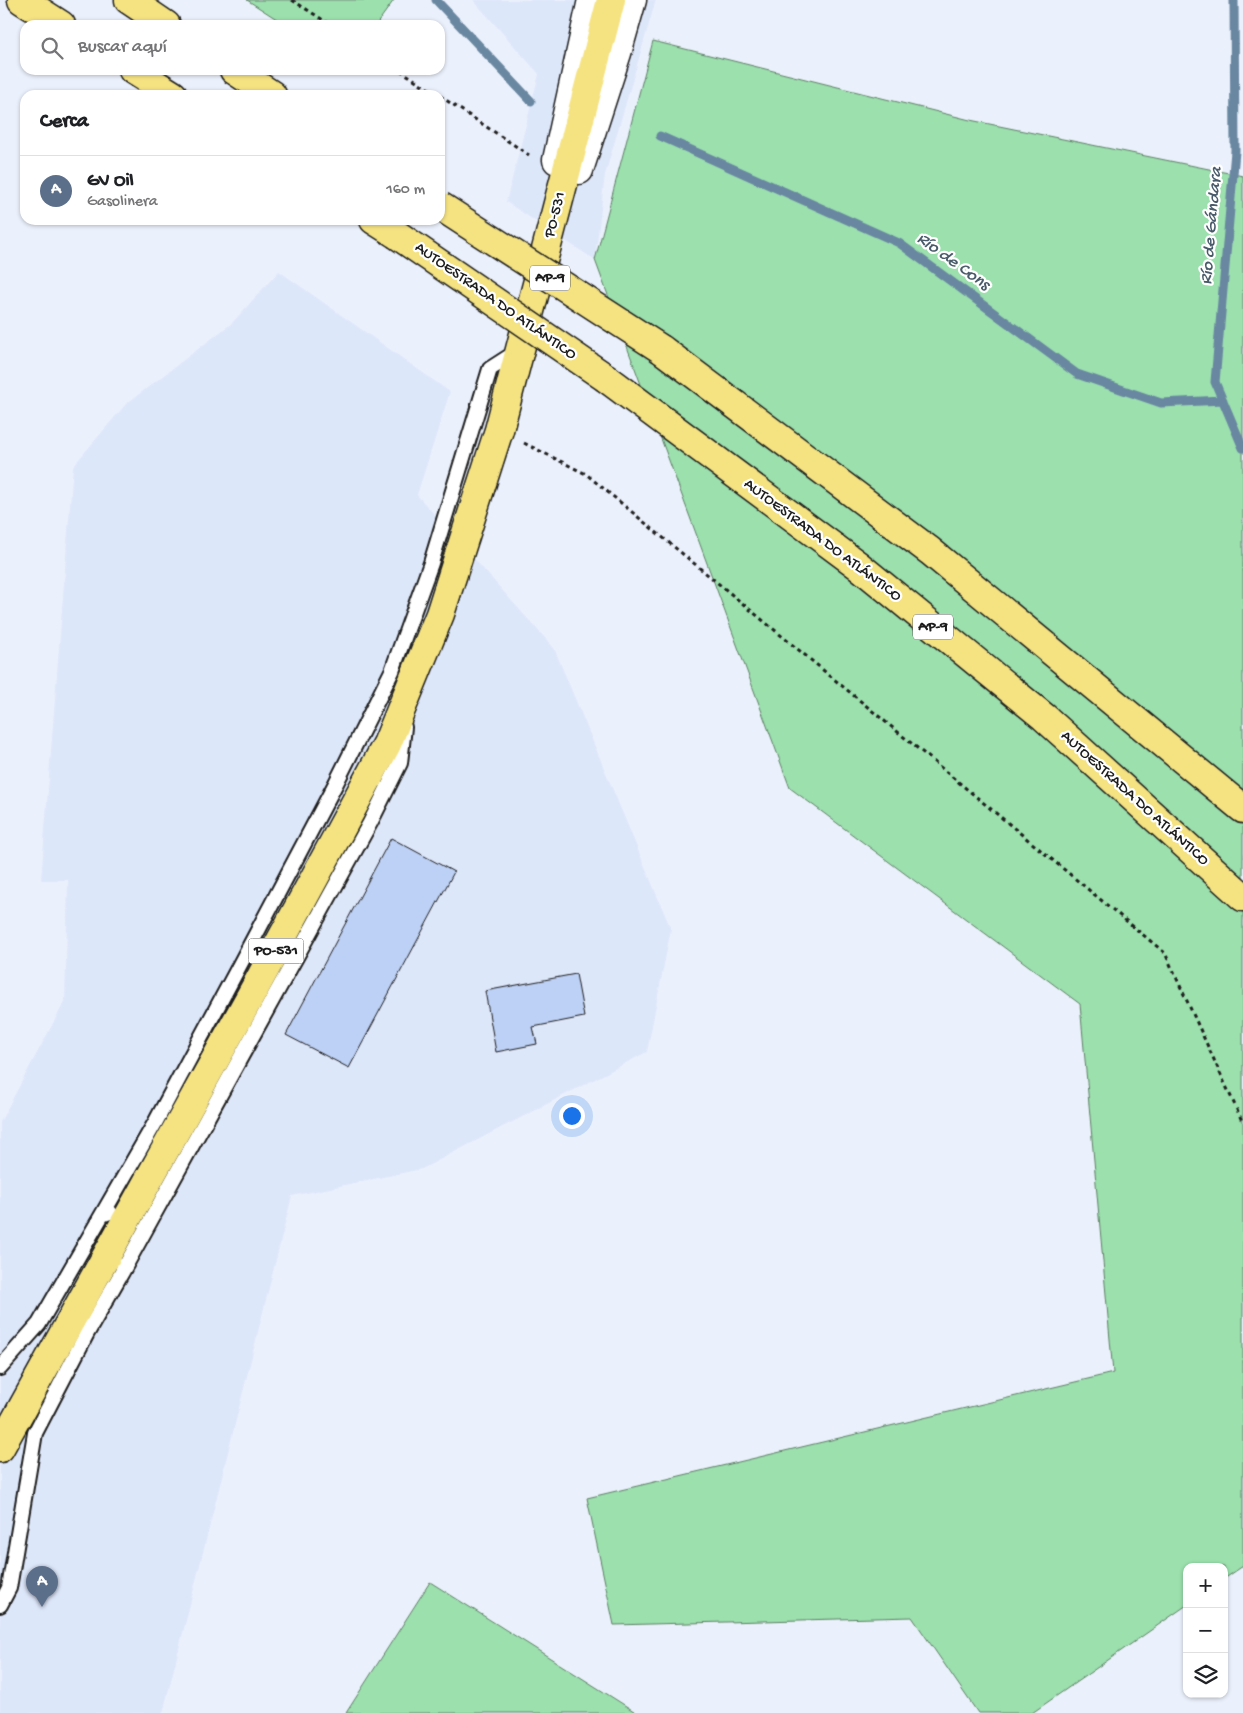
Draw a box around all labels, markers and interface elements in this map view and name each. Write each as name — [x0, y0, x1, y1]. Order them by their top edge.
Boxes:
search box — [20, 20, 445, 75]
icon: search — [38, 34, 66, 62]
text: Buscar aquí — [78, 36, 167, 59]
text: Cerca — [40, 110, 88, 135]
water label: Río de Gándara — [1196, 165, 1228, 286]
text: GV Oil — [87, 170, 134, 193]
text: A — [51, 181, 61, 200]
text: 160 m — [386, 181, 425, 200]
street label: PO-531 — [541, 190, 571, 241]
text: Gasolinera — [87, 193, 158, 212]
water label: Río de Cons — [912, 228, 996, 297]
street label: AUTOESTRADA DO ATLÁNTICO — [411, 238, 580, 365]
road number: AP-9 — [530, 266, 570, 290]
street label: AUTOESTRADA DO ATLÁNTICO — [739, 475, 906, 607]
road number: AP-9 — [913, 614, 953, 640]
street label: AUTOESTRADA DO ATLÁNTICO — [1056, 727, 1213, 871]
road number: PO-531 — [248, 938, 304, 964]
your location — [559, 1103, 585, 1129]
map controls — [1183, 1563, 1228, 1698]
button: + — [1183, 1563, 1228, 1608]
pin: A — [26, 1566, 58, 1607]
button: − — [1183, 1608, 1228, 1653]
button: layers — [1183, 1653, 1228, 1698]

